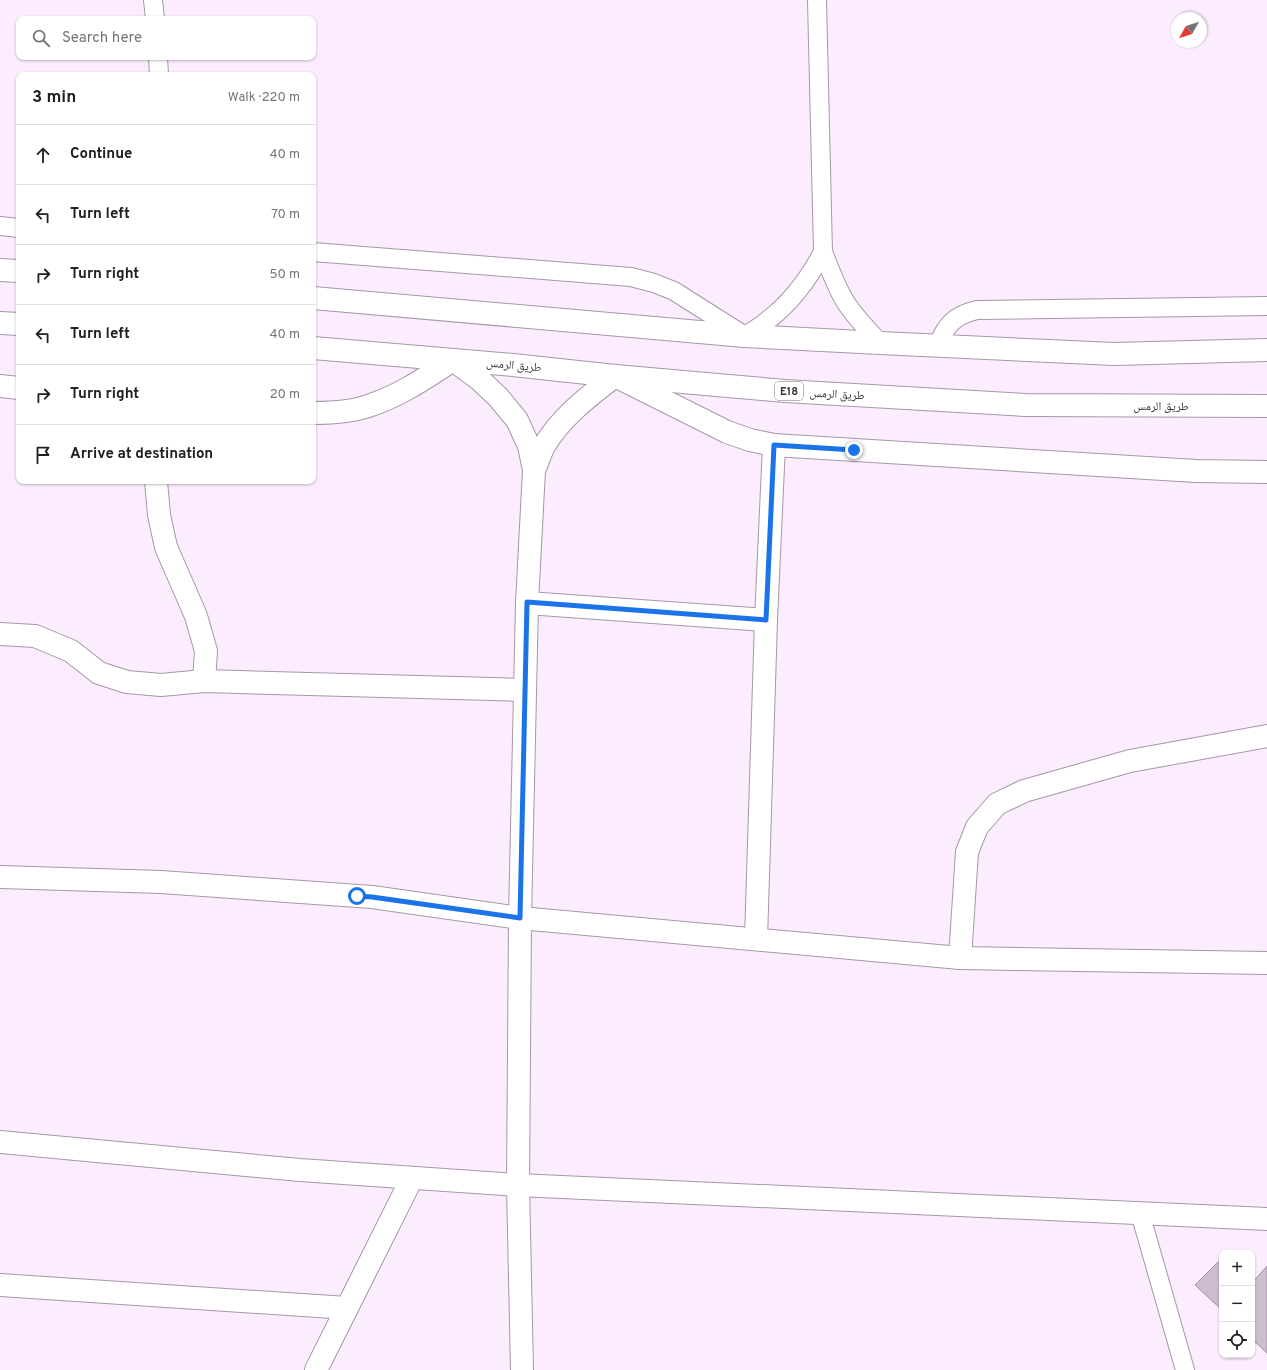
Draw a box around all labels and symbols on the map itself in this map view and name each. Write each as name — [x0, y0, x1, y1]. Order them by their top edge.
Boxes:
north arrow — [1171, 12, 1207, 48]
street label: طريق الرمس — [486, 356, 542, 376]
road number: E18 — [775, 382, 803, 400]
street label: طريق الرمس — [809, 386, 865, 404]
street label: طريق الرمس — [1133, 399, 1189, 415]
route end — [845, 441, 863, 459]
route start — [348, 887, 366, 905]

